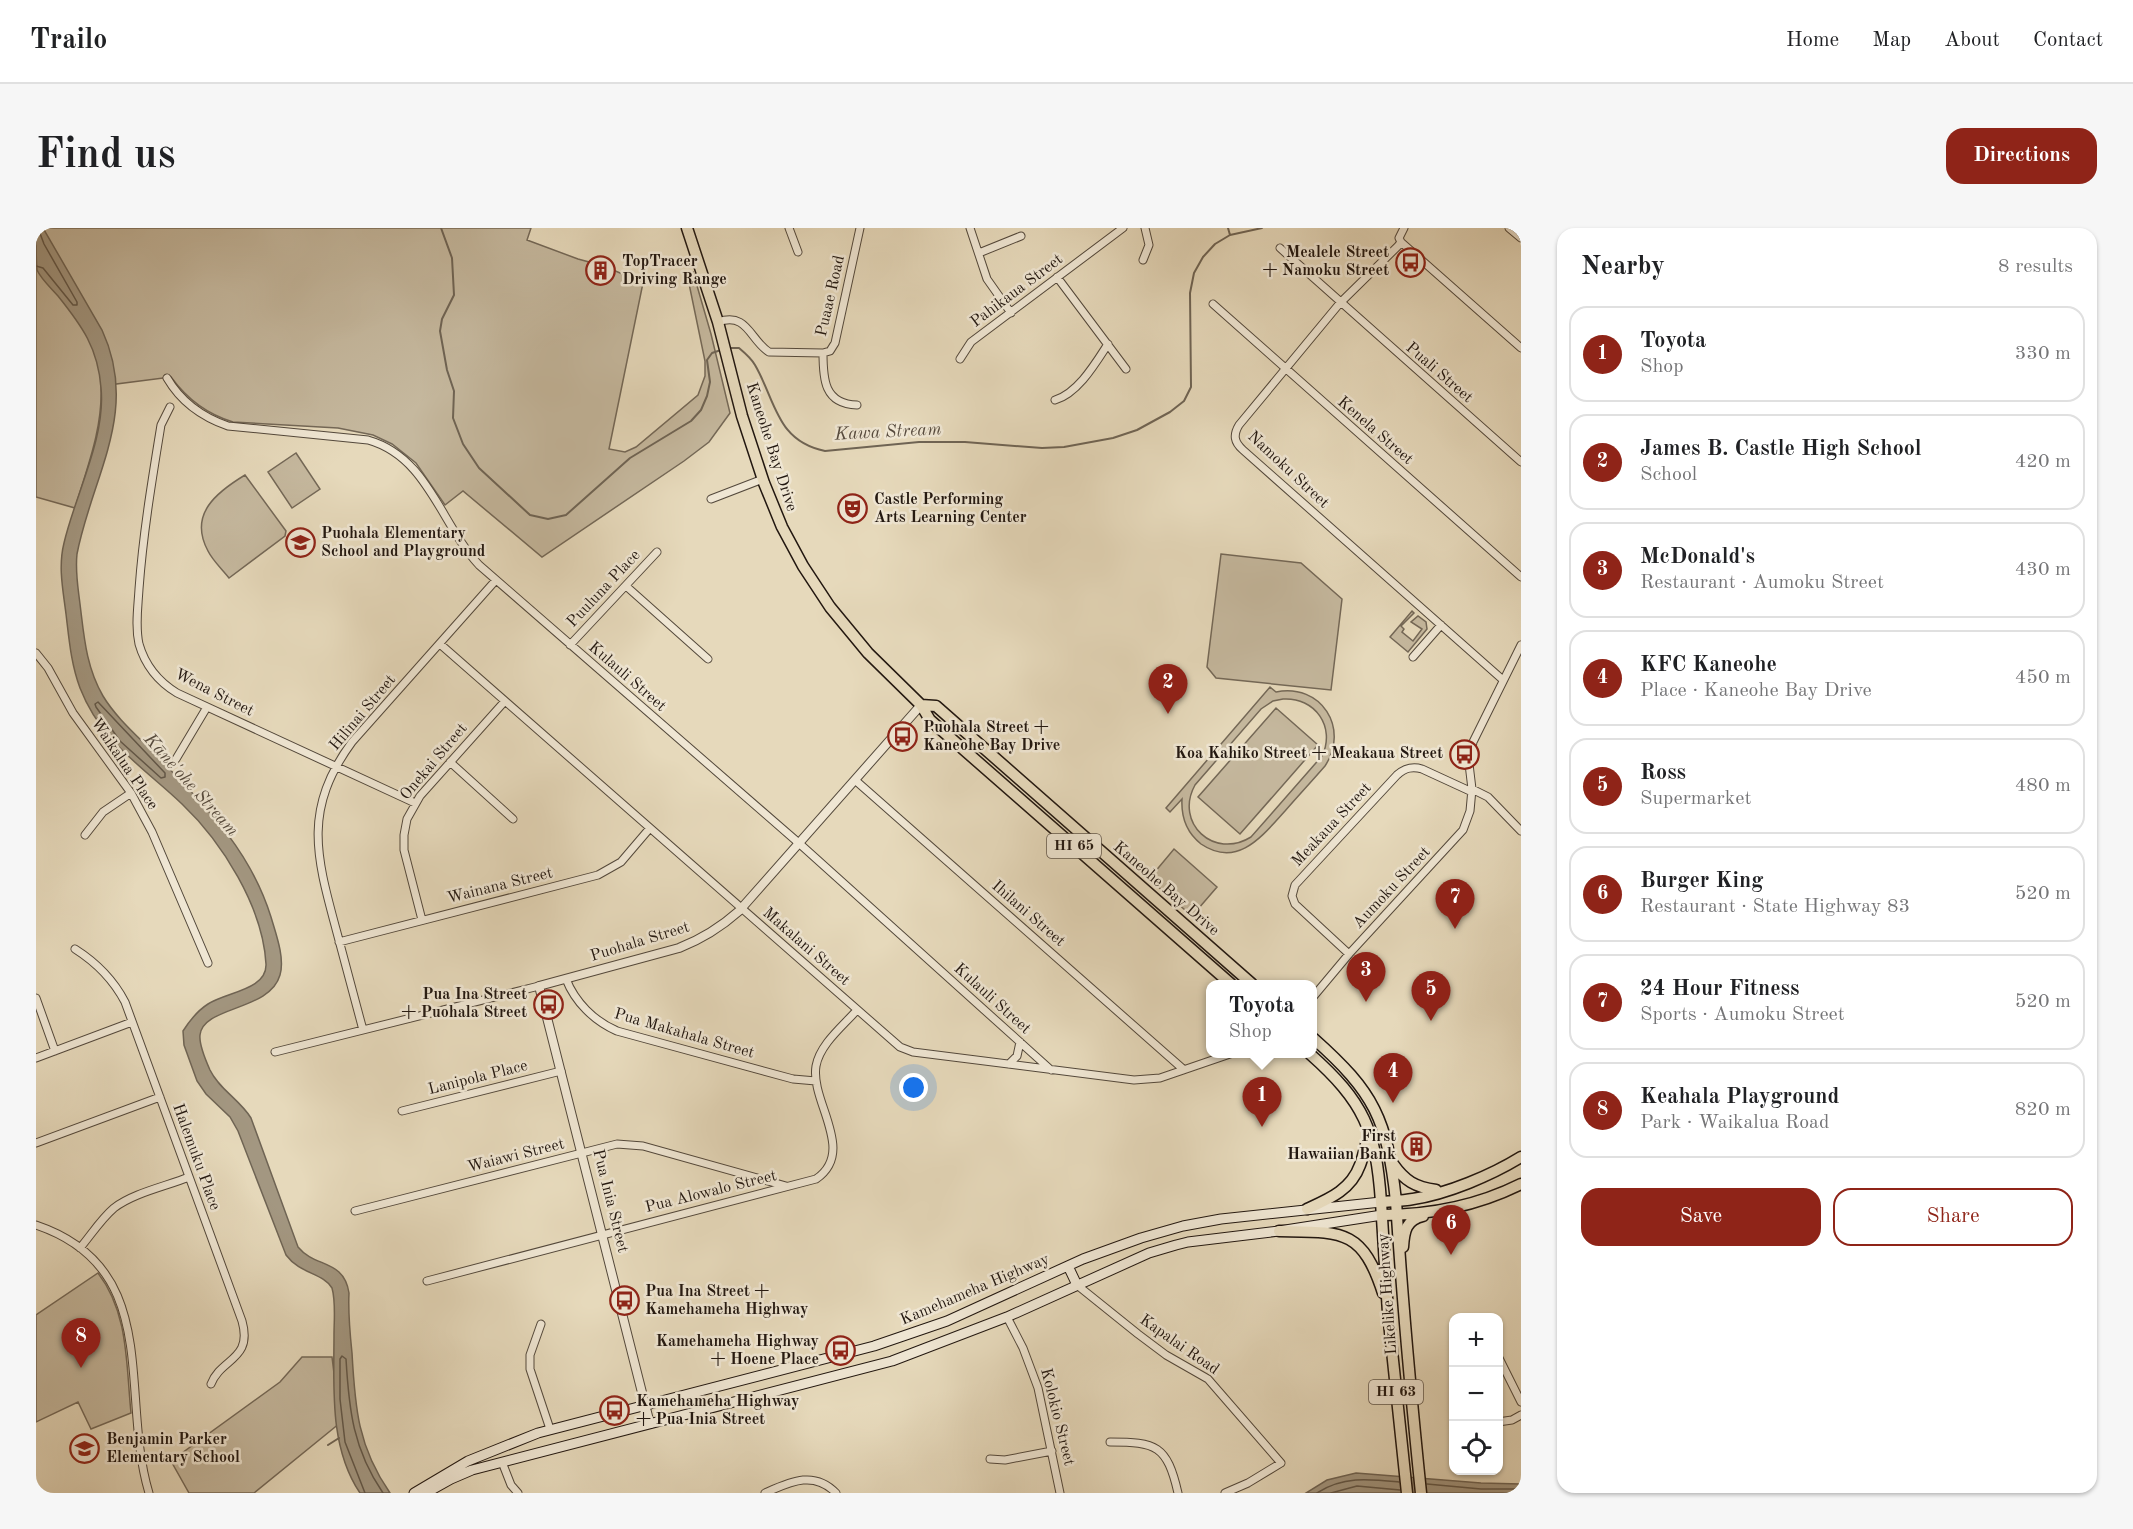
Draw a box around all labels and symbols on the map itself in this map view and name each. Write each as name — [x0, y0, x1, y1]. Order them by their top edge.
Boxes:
place label: Mealele Street + Namoku Street — [1262, 245, 1389, 279]
bus stop icon: Mealele Street + Namoku Street — [1394, 246, 1426, 278]
street label: Pahikaua Street — [968, 251, 1066, 331]
place label: TopTracer Driving Range — [622, 254, 727, 288]
street label: Puaae Road — [814, 254, 848, 338]
building icon: TopTracer Driving Range — [585, 255, 617, 287]
street label: Puali Street — [1402, 340, 1476, 406]
street label: Kaneohe Bay Drive — [743, 381, 799, 513]
street label: Kenela Street — [1334, 394, 1416, 468]
water label: Kawa Stream — [833, 420, 942, 444]
street label: Namoku Street — [1244, 428, 1332, 512]
place label: Castle Performing Arts Learning Center — [874, 492, 1027, 526]
theatre icon: Castle Performing Arts Learning Center — [837, 493, 869, 525]
place label: Puohala Elementary School and Playground — [321, 526, 486, 560]
school or university icon: Puohala Elementary School and Playground — [284, 527, 316, 559]
street label: Puuluna Place — [564, 547, 644, 631]
street label: Kulauli Street — [585, 639, 669, 715]
pin: 2 — [1148, 664, 1188, 714]
street label: Wena Street — [172, 666, 256, 720]
street label: Hilinai Street — [327, 672, 399, 754]
street label: Waikalua Place — [87, 715, 161, 813]
street label: Onekai Street — [397, 720, 471, 803]
place label: Puohala Street + Kaneohe Bay Drive — [923, 720, 1060, 754]
bus stop icon: Puohala Street + Kaneohe Bay Drive — [886, 721, 918, 753]
water label: Kāne'ohe Stream — [140, 729, 242, 840]
bus stop icon: Koa Kahiko Street + Meakaua Street — [1448, 738, 1480, 770]
place label: Koa Kahiko Street + Meakaua Street — [1175, 746, 1443, 762]
street label: Meakaua Street — [1289, 780, 1375, 870]
road number: HI 65 — [1047, 834, 1101, 858]
street label: Kaneohe Bay Drive — [1110, 839, 1222, 939]
street label: Aumoku Street — [1350, 844, 1434, 932]
street label: Wainana Street — [446, 865, 555, 907]
street label: Ihilani Street — [988, 878, 1068, 950]
pin: 7 — [1436, 880, 1474, 929]
street label: Makalani Street — [759, 905, 853, 989]
street label: Puohala Street — [588, 919, 692, 965]
pin: 3 — [1346, 952, 1386, 1002]
street label: Kulauli Street — [951, 961, 1034, 1038]
pin: 5 — [1412, 972, 1450, 1021]
place label: Pua Ina Street + Puohala Street — [401, 987, 527, 1021]
bus stop icon: Pua Ina Street + Puohala Street — [532, 988, 564, 1020]
street label: Pua Makahala Street — [612, 1006, 756, 1062]
pin: 4 — [1374, 1054, 1412, 1103]
street label: Lanipola Place — [427, 1058, 529, 1098]
your location — [899, 1073, 928, 1102]
pin: 1 — [1242, 1078, 1282, 1127]
street label: Halemuku Place — [169, 1102, 223, 1212]
place label: First Hawaiian Bank — [1287, 1129, 1396, 1163]
building icon: First Hawaiian Bank — [1401, 1130, 1433, 1162]
street label: Waiawi Street — [466, 1136, 566, 1176]
street label: Pua Inia Street — [589, 1148, 631, 1255]
street label: Pua Alowalo Street — [644, 1168, 779, 1216]
pin: 6 — [1432, 1206, 1470, 1255]
street label: Likelike Highway — [1376, 1232, 1400, 1355]
street label: Kamehameha Highway — [898, 1251, 1052, 1329]
place label: Pua Ina Street + Kamehameha Highway — [645, 1284, 808, 1318]
bus stop icon: Pua Ina Street + Kamehameha Highway — [608, 1285, 640, 1317]
street label: Kapalai Road — [1136, 1312, 1222, 1378]
pin: 8 — [62, 1318, 100, 1368]
place label: Kamehameha Highway + Hoene Place — [656, 1334, 819, 1368]
bus stop icon: Kamehameha Highway + Hoene Place — [824, 1335, 856, 1367]
street label: Kolokio Street — [1037, 1367, 1077, 1468]
road number: HI 63 — [1369, 1380, 1423, 1404]
place label: Kamehameha Highway + Pua Inia Street — [636, 1394, 799, 1428]
bus stop icon: Kamehameha Highway + Pua Inia Street — [599, 1395, 631, 1427]
place label: Benjamin Parker Elementary School — [106, 1432, 240, 1466]
school or university icon: Benjamin Parker Elementary School — [69, 1433, 101, 1465]

